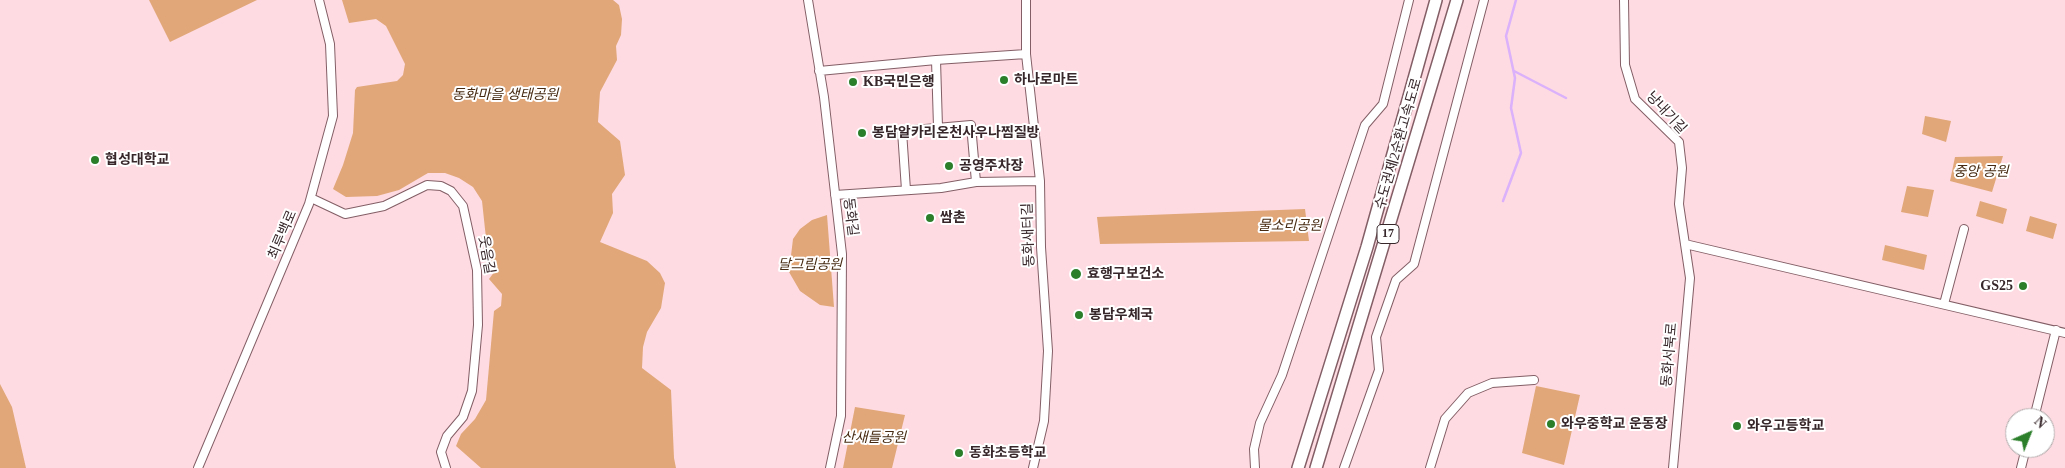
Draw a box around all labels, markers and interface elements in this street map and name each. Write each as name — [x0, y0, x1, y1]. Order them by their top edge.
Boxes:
place label: 하나로마트 — [1014, 72, 1078, 88]
place label: KB국민은행 — [863, 74, 935, 90]
marker: 하나로마트 — [998, 74, 1010, 86]
marker: KB국민은행 — [847, 76, 859, 88]
street label: 수도권제2순환고속도로 — [1372, 76, 1426, 212]
park label: 동화마을 생태공원 — [452, 87, 558, 103]
street label: 낭내기길 — [1642, 88, 1690, 138]
place label: 봉담알카리온천사우나찜질방 — [872, 125, 1039, 141]
marker: 봉담알카리온천사우나찜질방 — [856, 127, 868, 139]
place label: 협성대학교 — [105, 152, 169, 168]
marker: 협성대학교 — [89, 154, 101, 166]
place label: 공영주차장 — [959, 158, 1023, 174]
marker: 공영주차장 — [943, 160, 955, 172]
park label: 중앙 공원 — [1953, 164, 2009, 180]
street label: 동화길 — [839, 197, 861, 237]
street label: 동화새터길 — [1019, 203, 1039, 267]
street label: 최루백로 — [265, 208, 301, 262]
place label: 쌈촌 — [940, 210, 966, 226]
marker: 쌈촌 — [924, 212, 936, 224]
park label: 물소리공원 — [1258, 218, 1322, 234]
road number: 17 — [1377, 224, 1399, 243]
street label: 웃음길 — [474, 235, 498, 275]
park label: 달그림공원 — [778, 257, 842, 273]
place label: 효행구보건소 — [1087, 266, 1164, 282]
marker: 효행구보건소 — [1069, 267, 1083, 281]
place label: GS25 — [1980, 278, 2013, 294]
marker: GS25 — [2017, 280, 2029, 292]
place label: 봉담우체국 — [1089, 307, 1153, 323]
marker: 봉담우체국 — [1073, 309, 1085, 321]
street label: 동화서북로 — [1659, 322, 1681, 388]
north arrow — [2005, 408, 2055, 458]
text: N — [2031, 414, 2049, 431]
place label: 와우중학교 운동장 — [1561, 416, 1668, 432]
marker: 와우중학교 운동장 — [1545, 418, 1557, 430]
place label: 와우고등학교 — [1747, 418, 1824, 434]
marker: 와우고등학교 — [1731, 420, 1743, 432]
park label: 산새들공원 — [842, 430, 906, 446]
place label: 동화초등학교 — [969, 445, 1046, 461]
marker: 동화초등학교 — [953, 447, 965, 459]

